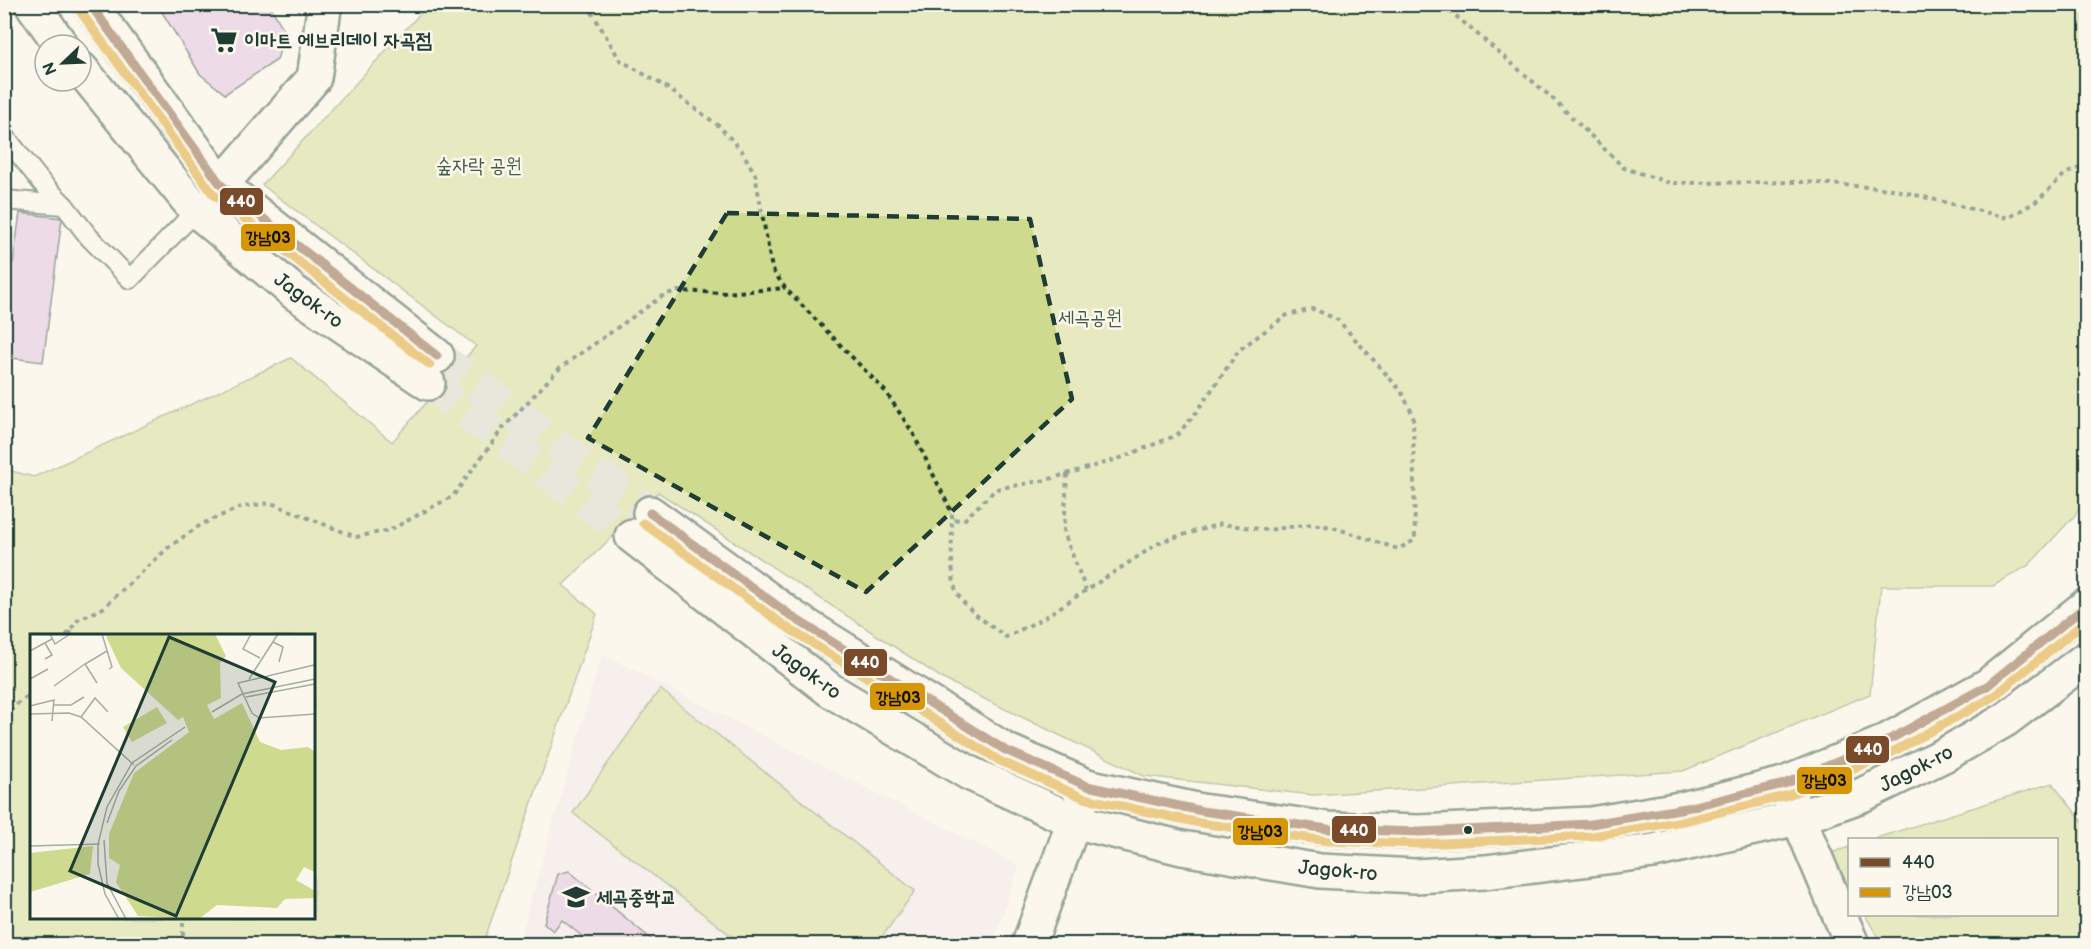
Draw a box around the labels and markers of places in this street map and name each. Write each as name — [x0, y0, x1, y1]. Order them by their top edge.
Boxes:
supermarket icon: 이마트 에브리데이 자곡점 — [209, 25, 239, 55]
place label: 이마트 에브리데이 자곡점 — [244, 29, 432, 53]
unlabelled marker — [1462, 824, 1474, 836]
school or university icon: 세곡중학교 — [561, 882, 591, 912]
place label: 세곡중학교 — [596, 886, 676, 910]

